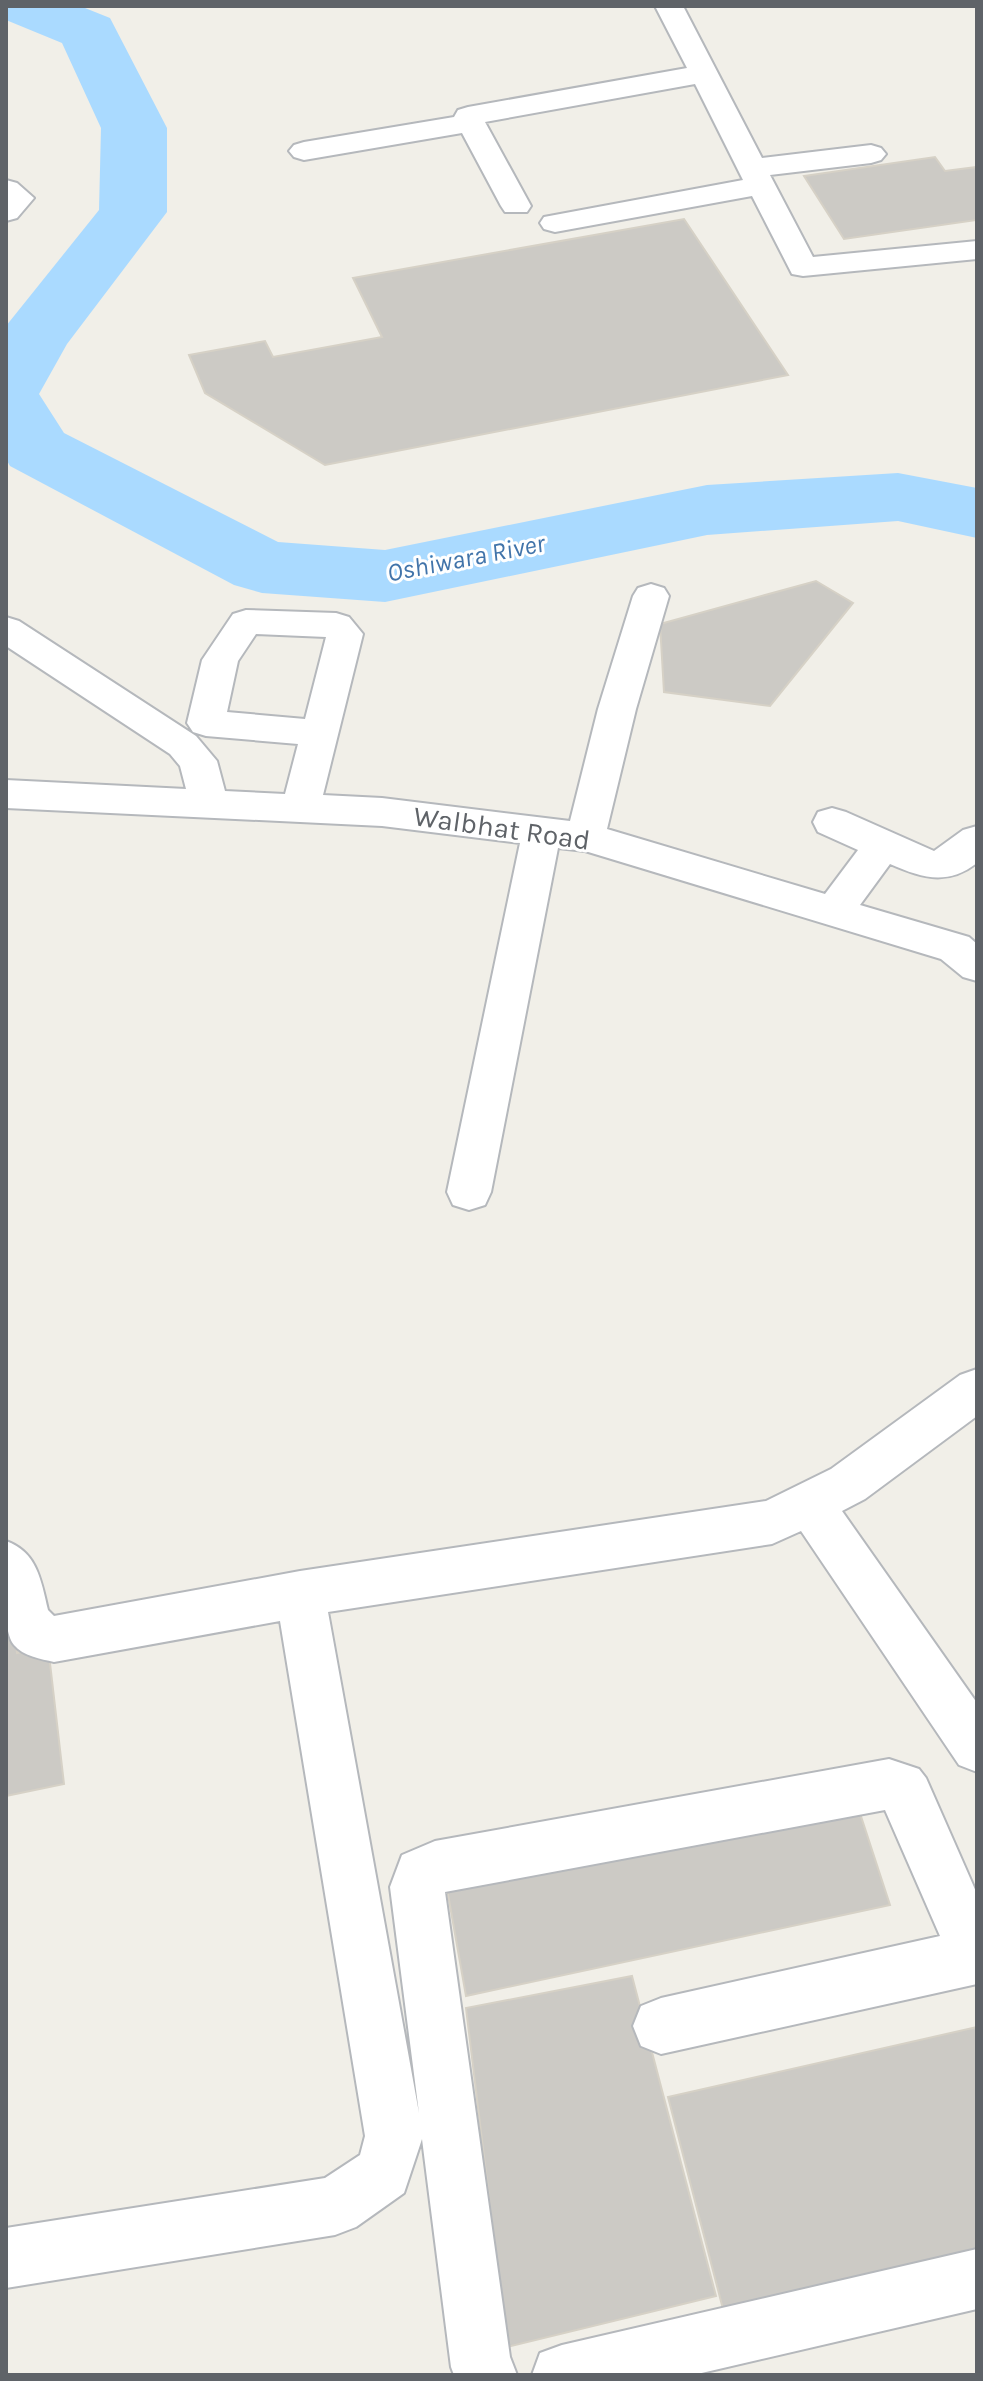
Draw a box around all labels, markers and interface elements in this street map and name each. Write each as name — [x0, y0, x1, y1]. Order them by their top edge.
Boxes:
water label: Oshiwara River — [384, 527, 549, 589]
street label: Walbhat Road — [412, 799, 592, 857]

